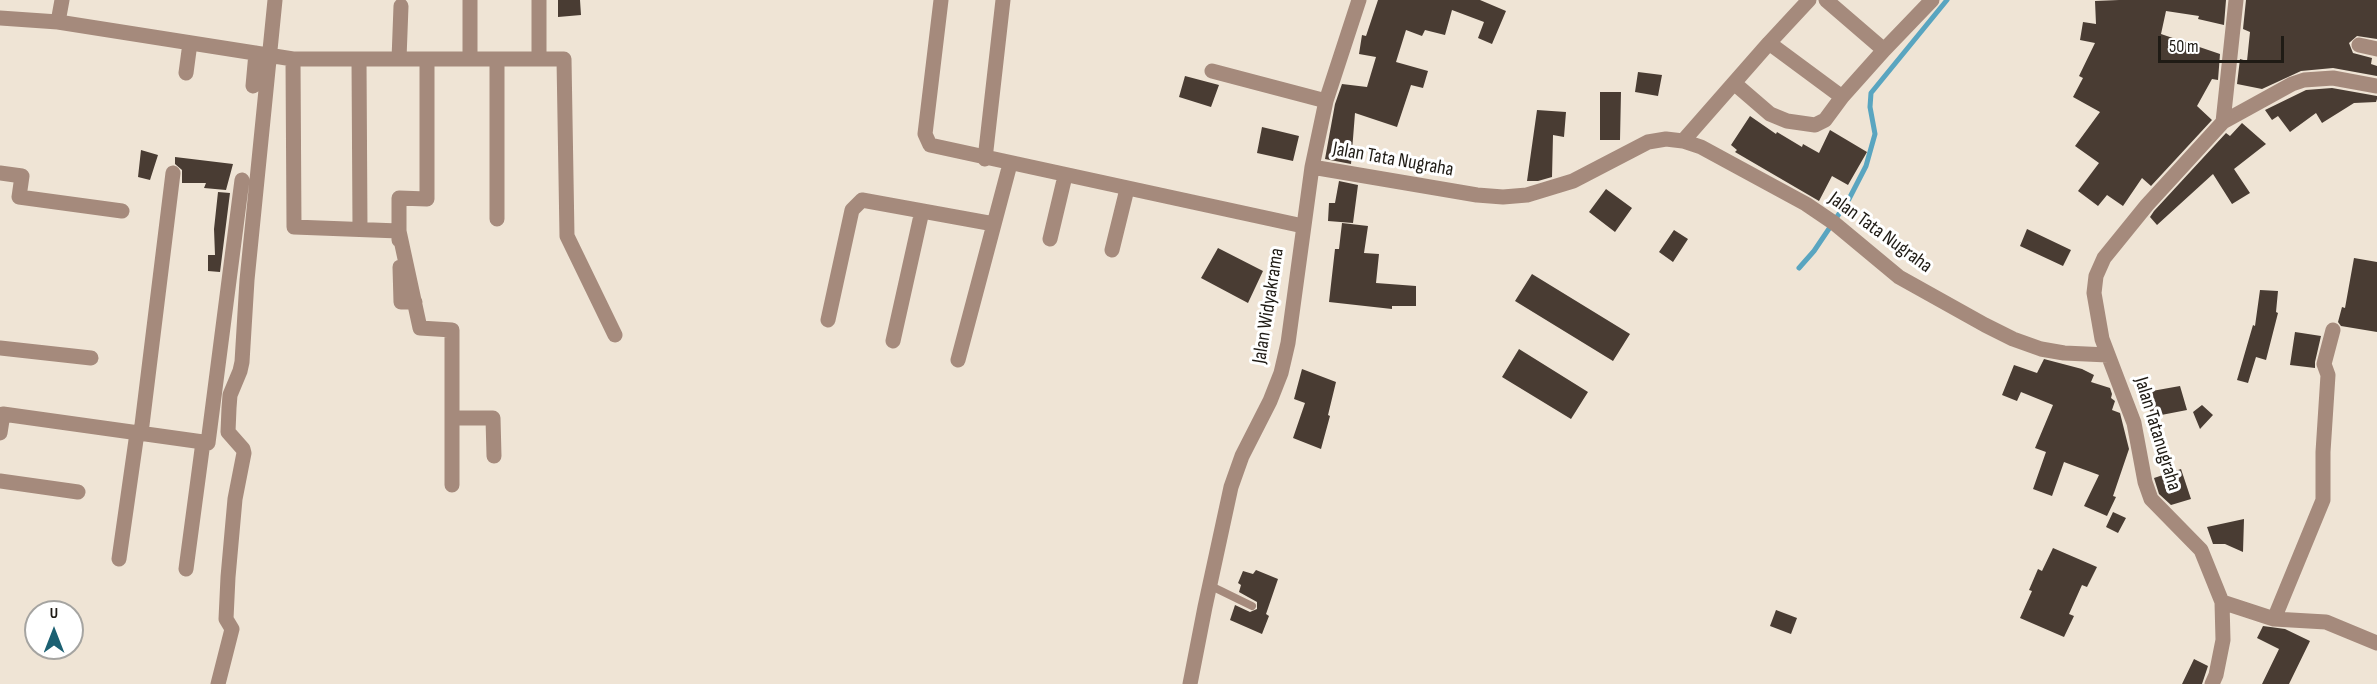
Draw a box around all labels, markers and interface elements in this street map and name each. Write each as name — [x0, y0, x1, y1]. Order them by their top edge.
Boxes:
scale bar — [2161, 24, 2287, 62]
text: 50 m — [2169, 36, 2199, 57]
street label: Jalan Tata Nugraha — [1331, 138, 1455, 182]
street label: Jalan Tata Nugraha — [1823, 187, 1937, 279]
street label: Jalan Widyakrama — [1248, 247, 1290, 365]
street label: Jalan Tatanugraha — [2128, 374, 2186, 494]
north arrow — [24, 600, 84, 660]
text: U — [50, 604, 58, 623]

